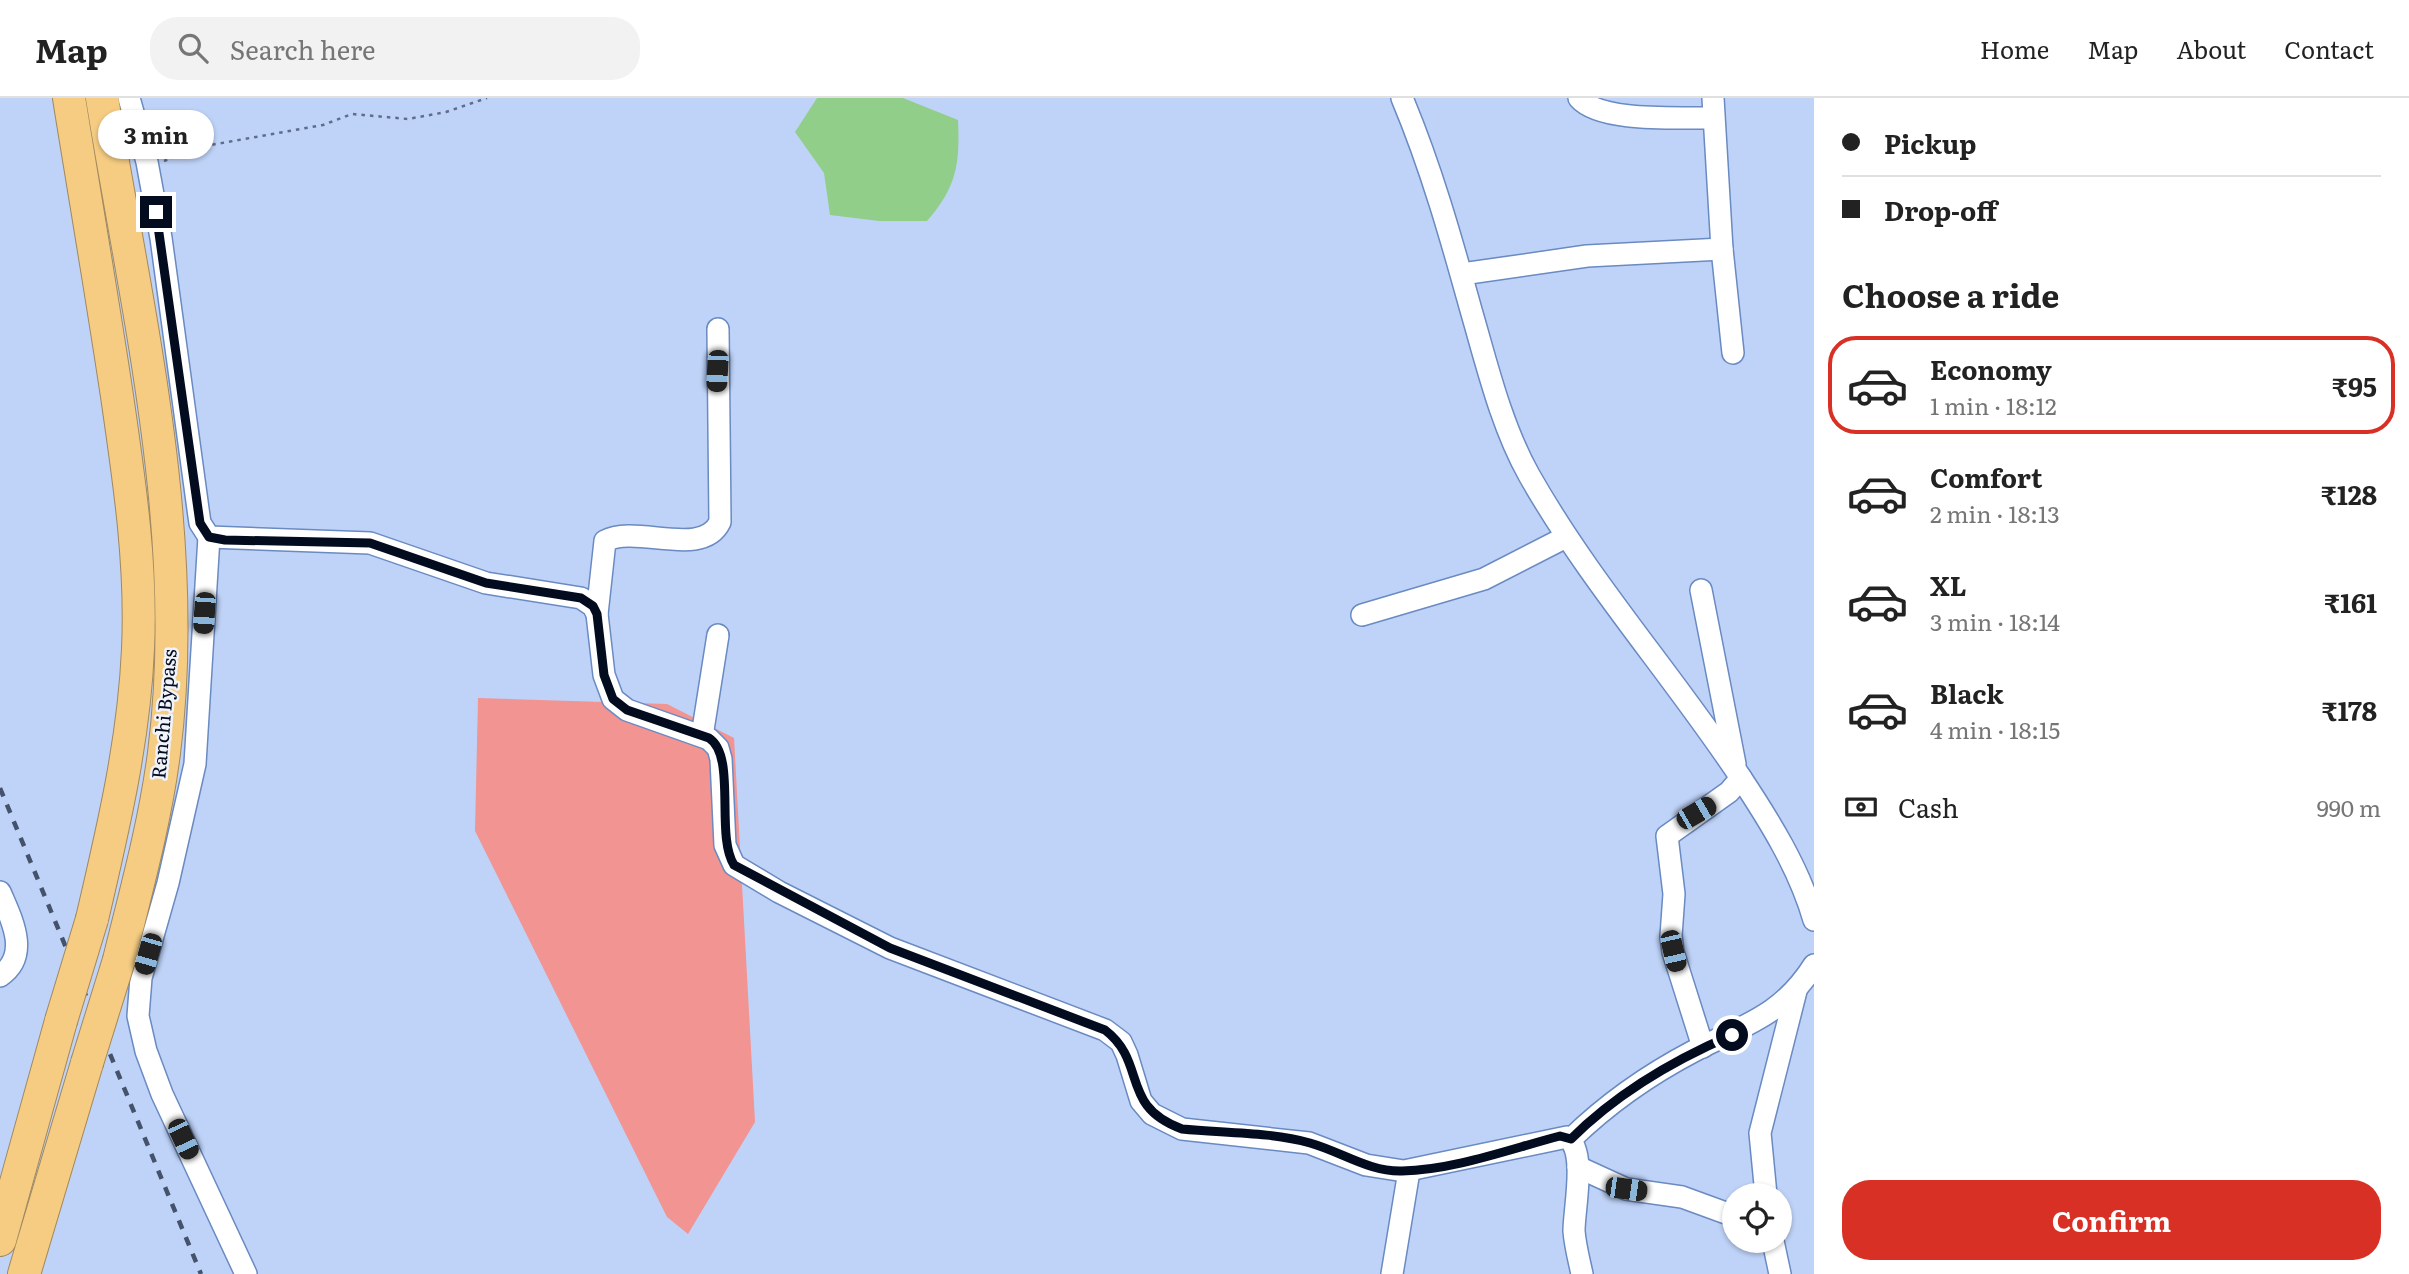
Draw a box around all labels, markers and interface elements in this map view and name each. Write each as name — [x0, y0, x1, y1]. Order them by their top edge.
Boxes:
search box — [150, 17, 640, 80]
text: Map — [35, 24, 108, 73]
icon: search — [174, 29, 212, 67]
text: Search here — [230, 29, 376, 68]
text: Home — [1980, 31, 2049, 66]
text: Map — [2087, 31, 2138, 66]
text: About — [2176, 31, 2246, 66]
text: Contact — [2284, 31, 2374, 66]
callout: 3 min — [98, 110, 214, 159]
text: 3 min — [124, 117, 188, 151]
text: Pickup — [1884, 123, 1976, 162]
text: Drop-off — [1884, 190, 1997, 229]
route end — [140, 196, 172, 228]
text: Choose a ride — [1842, 270, 2059, 318]
car — [706, 349, 729, 393]
text: Economy — [1930, 349, 2052, 388]
icon: car — [1846, 354, 1909, 417]
text: ₹95 — [2332, 366, 2377, 405]
text: 1 min · 18:12 — [1930, 388, 2057, 422]
text: Comfort — [1930, 457, 2042, 496]
icon: car — [1846, 462, 1909, 525]
text: ₹128 — [2321, 474, 2377, 513]
text: 2 min · 18:13 — [1930, 496, 2060, 530]
text: XL — [1930, 565, 1967, 604]
icon: car — [1846, 570, 1909, 633]
text: ₹161 — [2324, 582, 2377, 621]
car — [193, 591, 216, 635]
text: 3 min · 18:14 — [1930, 604, 2060, 638]
street label: Ranchi Bypass — [143, 647, 183, 780]
text: Black — [1930, 673, 2004, 712]
icon: car — [1846, 678, 1909, 741]
text: ₹178 — [2322, 690, 2377, 729]
text: 4 min · 18:15 — [1930, 712, 2060, 746]
text: Cash — [1898, 787, 1959, 826]
icon: cash — [1842, 788, 1880, 826]
text: 990 m — [2317, 790, 2381, 824]
car — [1673, 793, 1720, 833]
car — [1659, 928, 1688, 974]
car — [133, 931, 164, 977]
route start — [1716, 1019, 1748, 1051]
car — [165, 1116, 202, 1162]
car — [1604, 1176, 1649, 1202]
button: Confirm — [1842, 1180, 2381, 1260]
map controls — [1722, 1183, 1792, 1253]
button: locate — [1722, 1183, 1792, 1253]

